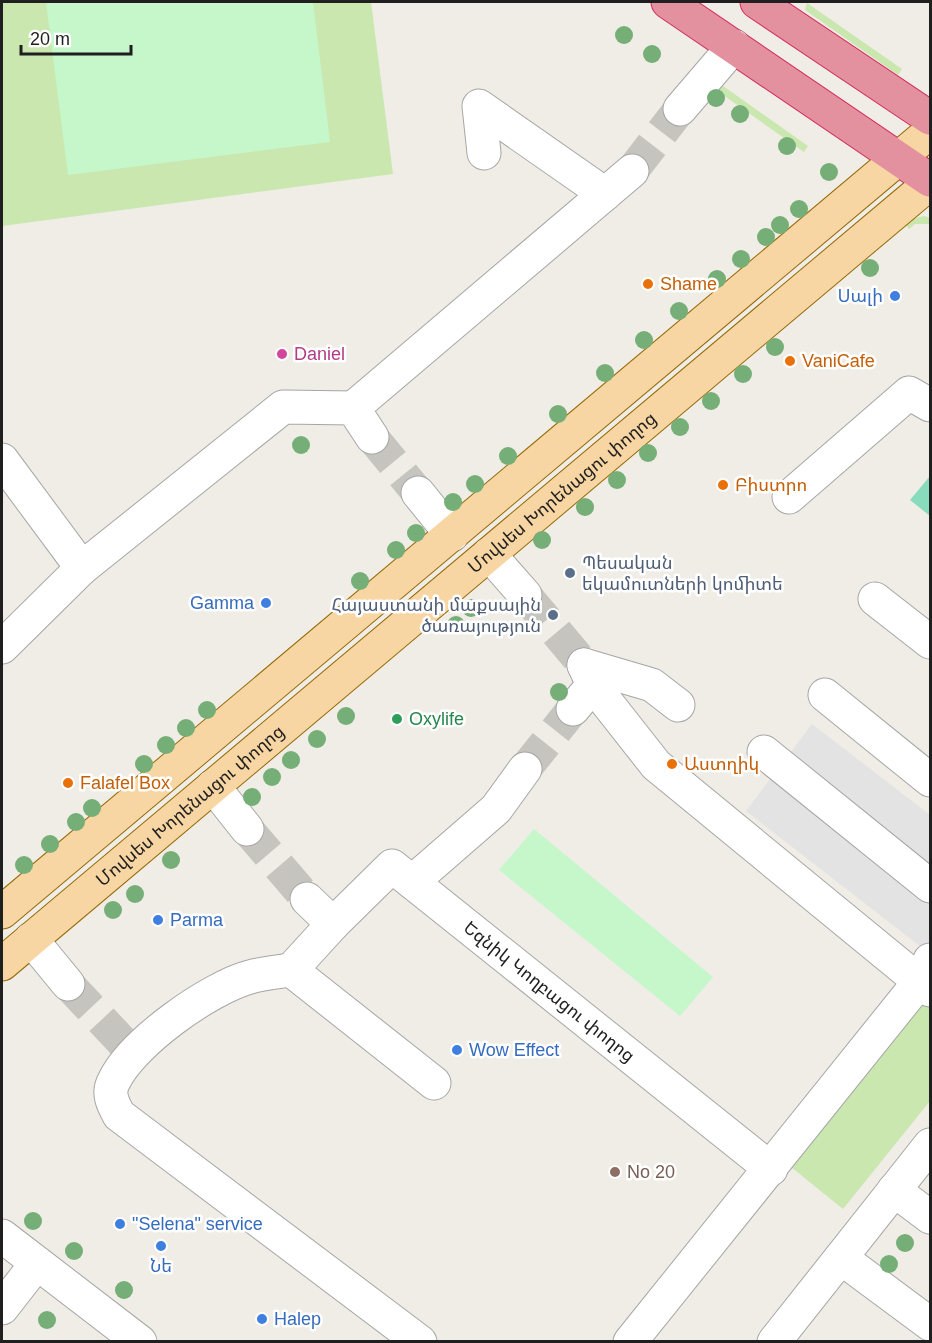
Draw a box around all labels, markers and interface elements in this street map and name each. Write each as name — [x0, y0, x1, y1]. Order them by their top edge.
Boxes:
scale bar — [21, 18, 130, 56]
text: 20 m — [30, 29, 70, 49]
place label: Shame — [660, 274, 717, 294]
marker: Shame — [641, 277, 655, 291]
place label: Սալի — [837, 286, 883, 306]
marker: Սալի — [888, 289, 902, 303]
place label: Daniel — [294, 344, 345, 364]
marker: Daniel — [275, 347, 289, 361]
place label: VaniCafe — [802, 351, 875, 371]
marker: VaniCafe — [783, 354, 797, 368]
street label: Մովսես Խորենացու փողոց — [464, 408, 660, 577]
place label: Բիստրո — [735, 475, 807, 495]
marker: Բիստրո — [716, 478, 730, 492]
place label: Պեսական եկամուտների կոմիտե — [582, 553, 783, 594]
marker: Պեսական եկամուտների կոմիտե — [563, 566, 577, 580]
place label: Gamma — [190, 593, 255, 613]
place label: Հայաստանի մաքսային ծառայություն — [331, 595, 541, 636]
marker: Gamma — [259, 596, 273, 610]
marker: Հայաստանի մաքսային ծառայություն — [546, 608, 560, 622]
place label: Oxylife — [409, 709, 464, 729]
marker: Oxylife — [390, 712, 404, 726]
street label: Մովսես Խորենացու փողոց — [92, 721, 288, 890]
place label: Աստղիկ — [684, 754, 759, 774]
marker: Աստղիկ — [665, 757, 679, 771]
place label: Falafel Box — [80, 773, 170, 793]
marker: Falafel Box — [61, 776, 75, 790]
place label: Parma — [170, 910, 224, 930]
marker: Parma — [151, 913, 165, 927]
street label: Եզնիկ Կողբացու փողոց — [460, 917, 639, 1066]
place label: Wow Effect — [469, 1040, 559, 1060]
marker: Wow Effect — [450, 1043, 464, 1057]
place label: No 20 — [627, 1162, 675, 1182]
marker: No 20 — [608, 1165, 622, 1179]
place label: "Selena" service — [132, 1214, 263, 1234]
marker: "Selena" service — [113, 1217, 127, 1231]
marker: Նե — [154, 1239, 168, 1253]
place label: Նե — [150, 1256, 172, 1276]
place label: Halep — [274, 1309, 321, 1329]
marker: Halep — [255, 1312, 269, 1326]

